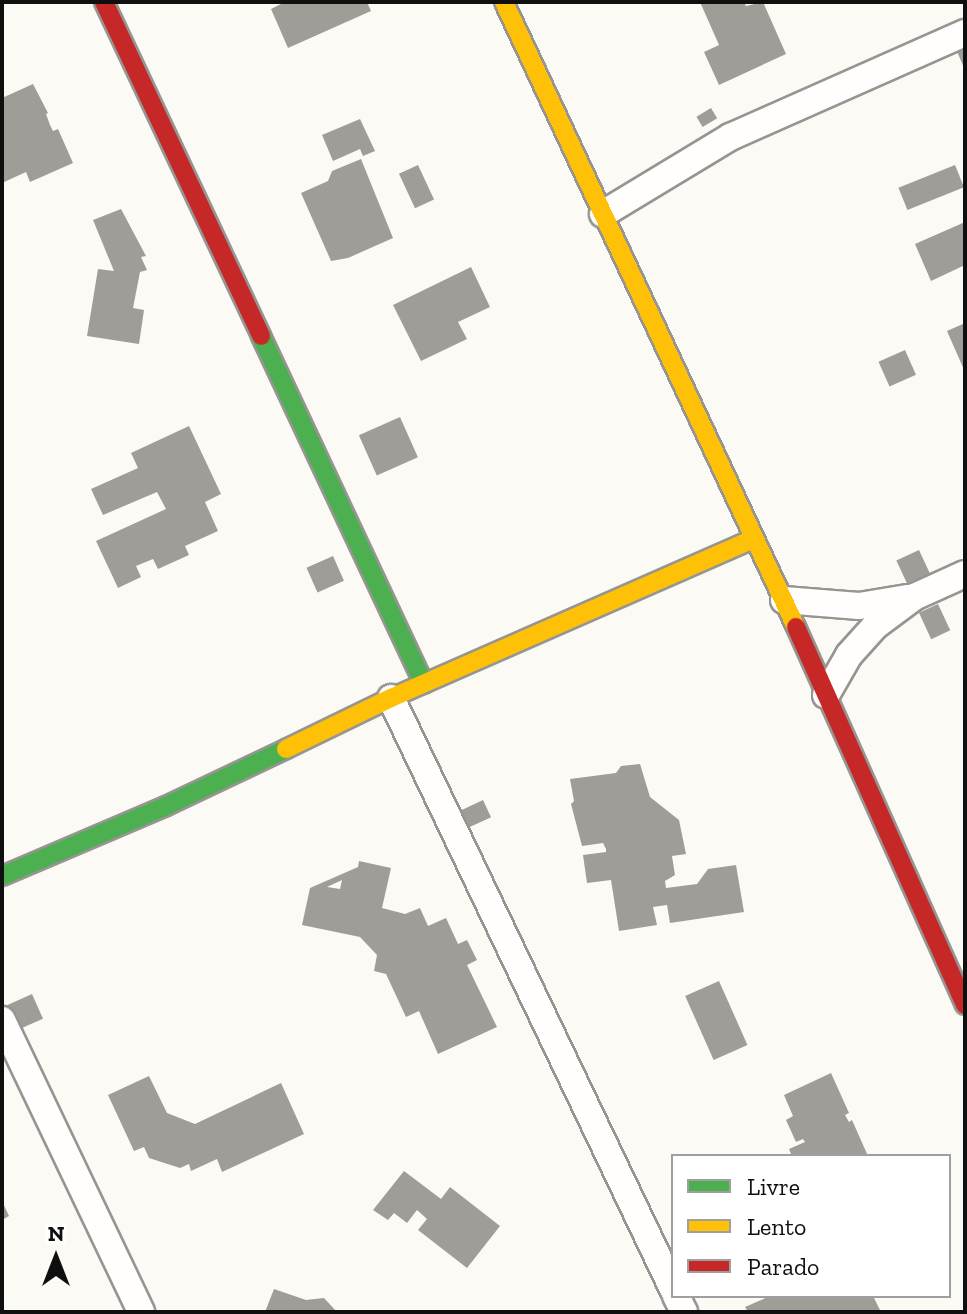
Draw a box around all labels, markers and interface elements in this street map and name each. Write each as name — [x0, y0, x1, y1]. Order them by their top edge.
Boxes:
legend — [671, 1154, 951, 1298]
text: Livre — [747, 1172, 800, 1201]
text: Lento — [747, 1212, 806, 1241]
north arrow — [16, 1218, 96, 1298]
text: N — [48, 1220, 64, 1247]
text: Parado — [747, 1252, 819, 1281]

